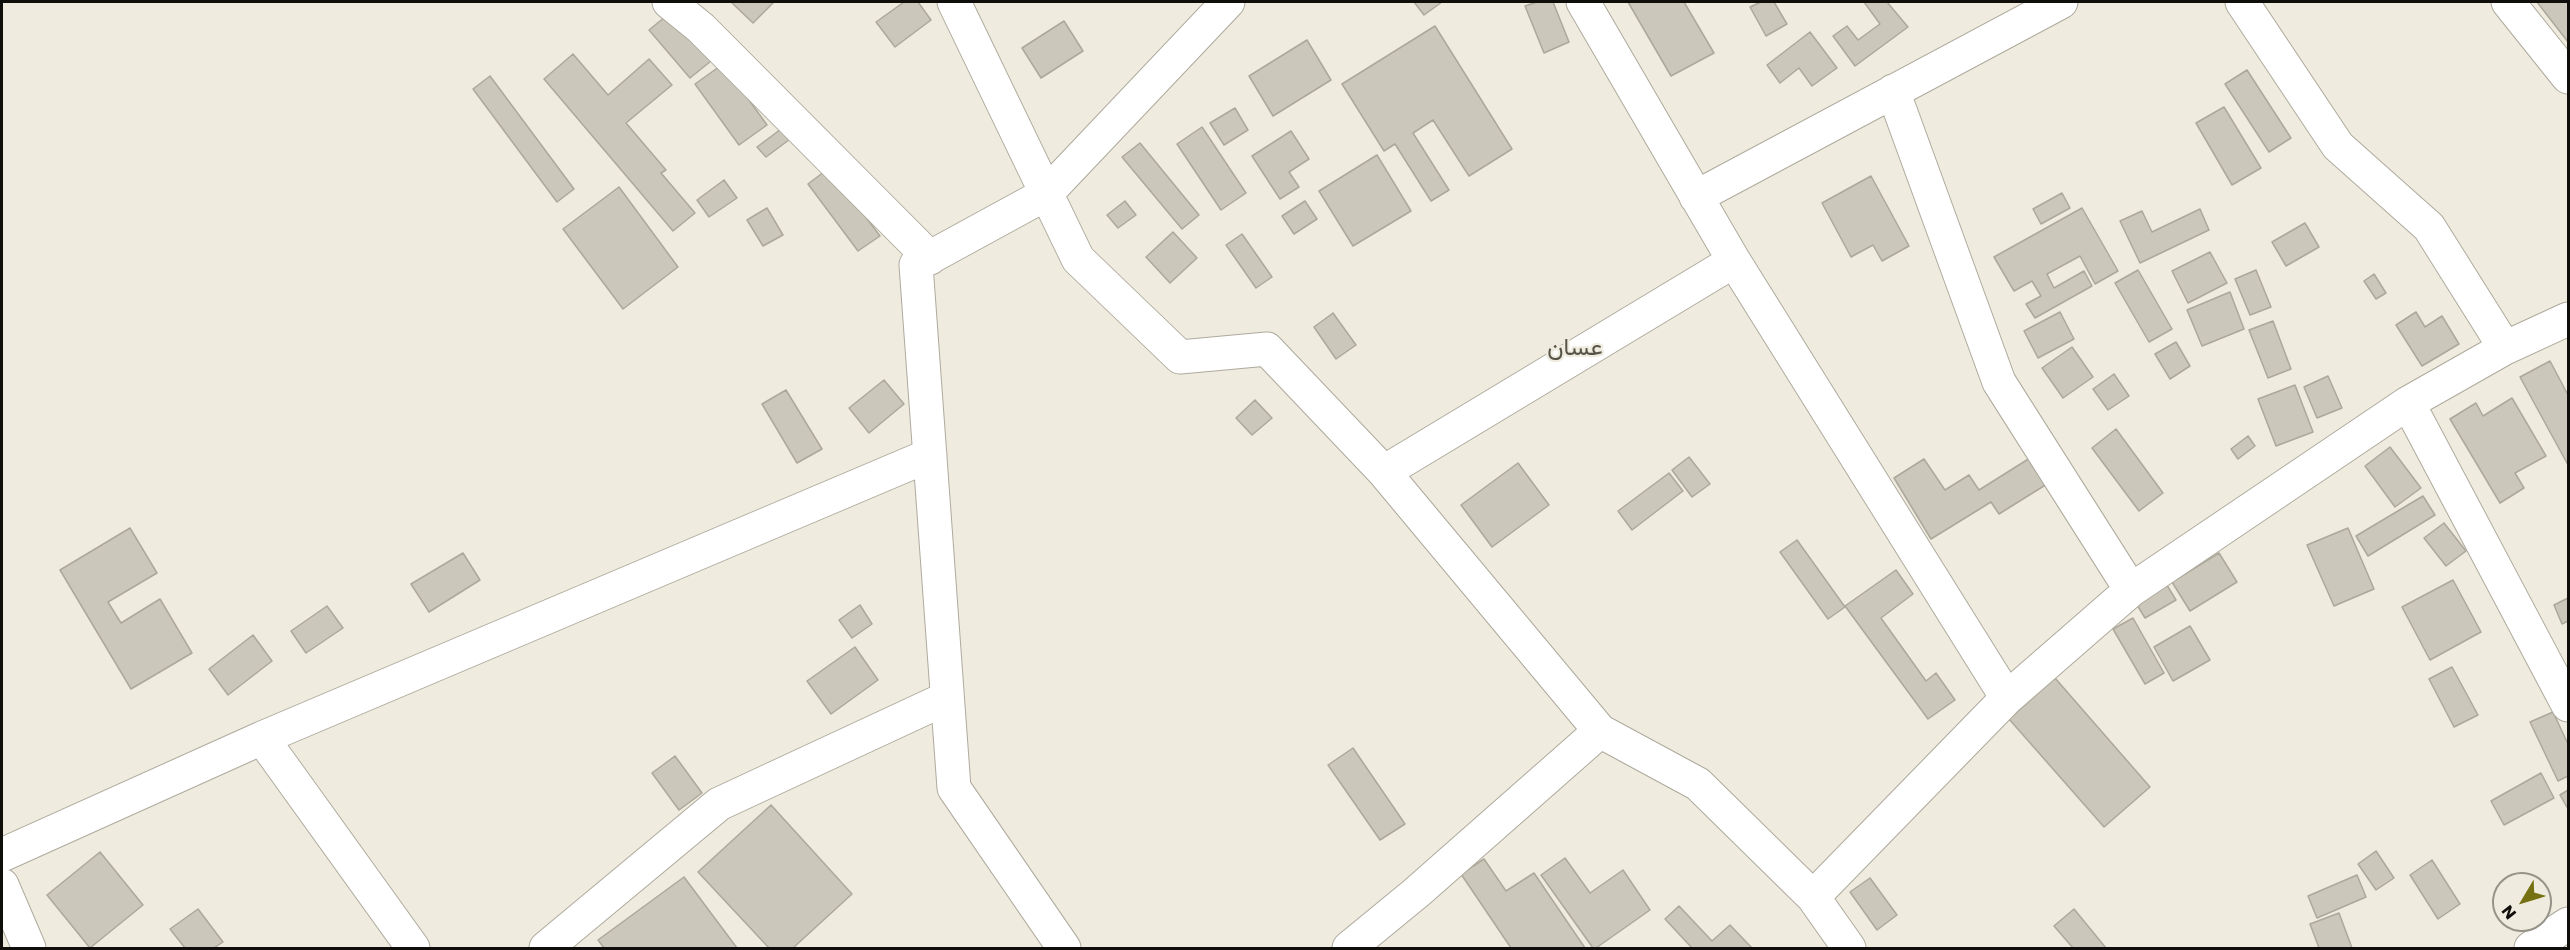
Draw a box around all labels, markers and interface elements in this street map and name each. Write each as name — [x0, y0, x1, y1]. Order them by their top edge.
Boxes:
district label: عسان — [1547, 335, 1603, 363]
north arrow — [2492, 872, 2552, 932]
text: N — [2496, 900, 2522, 924]

